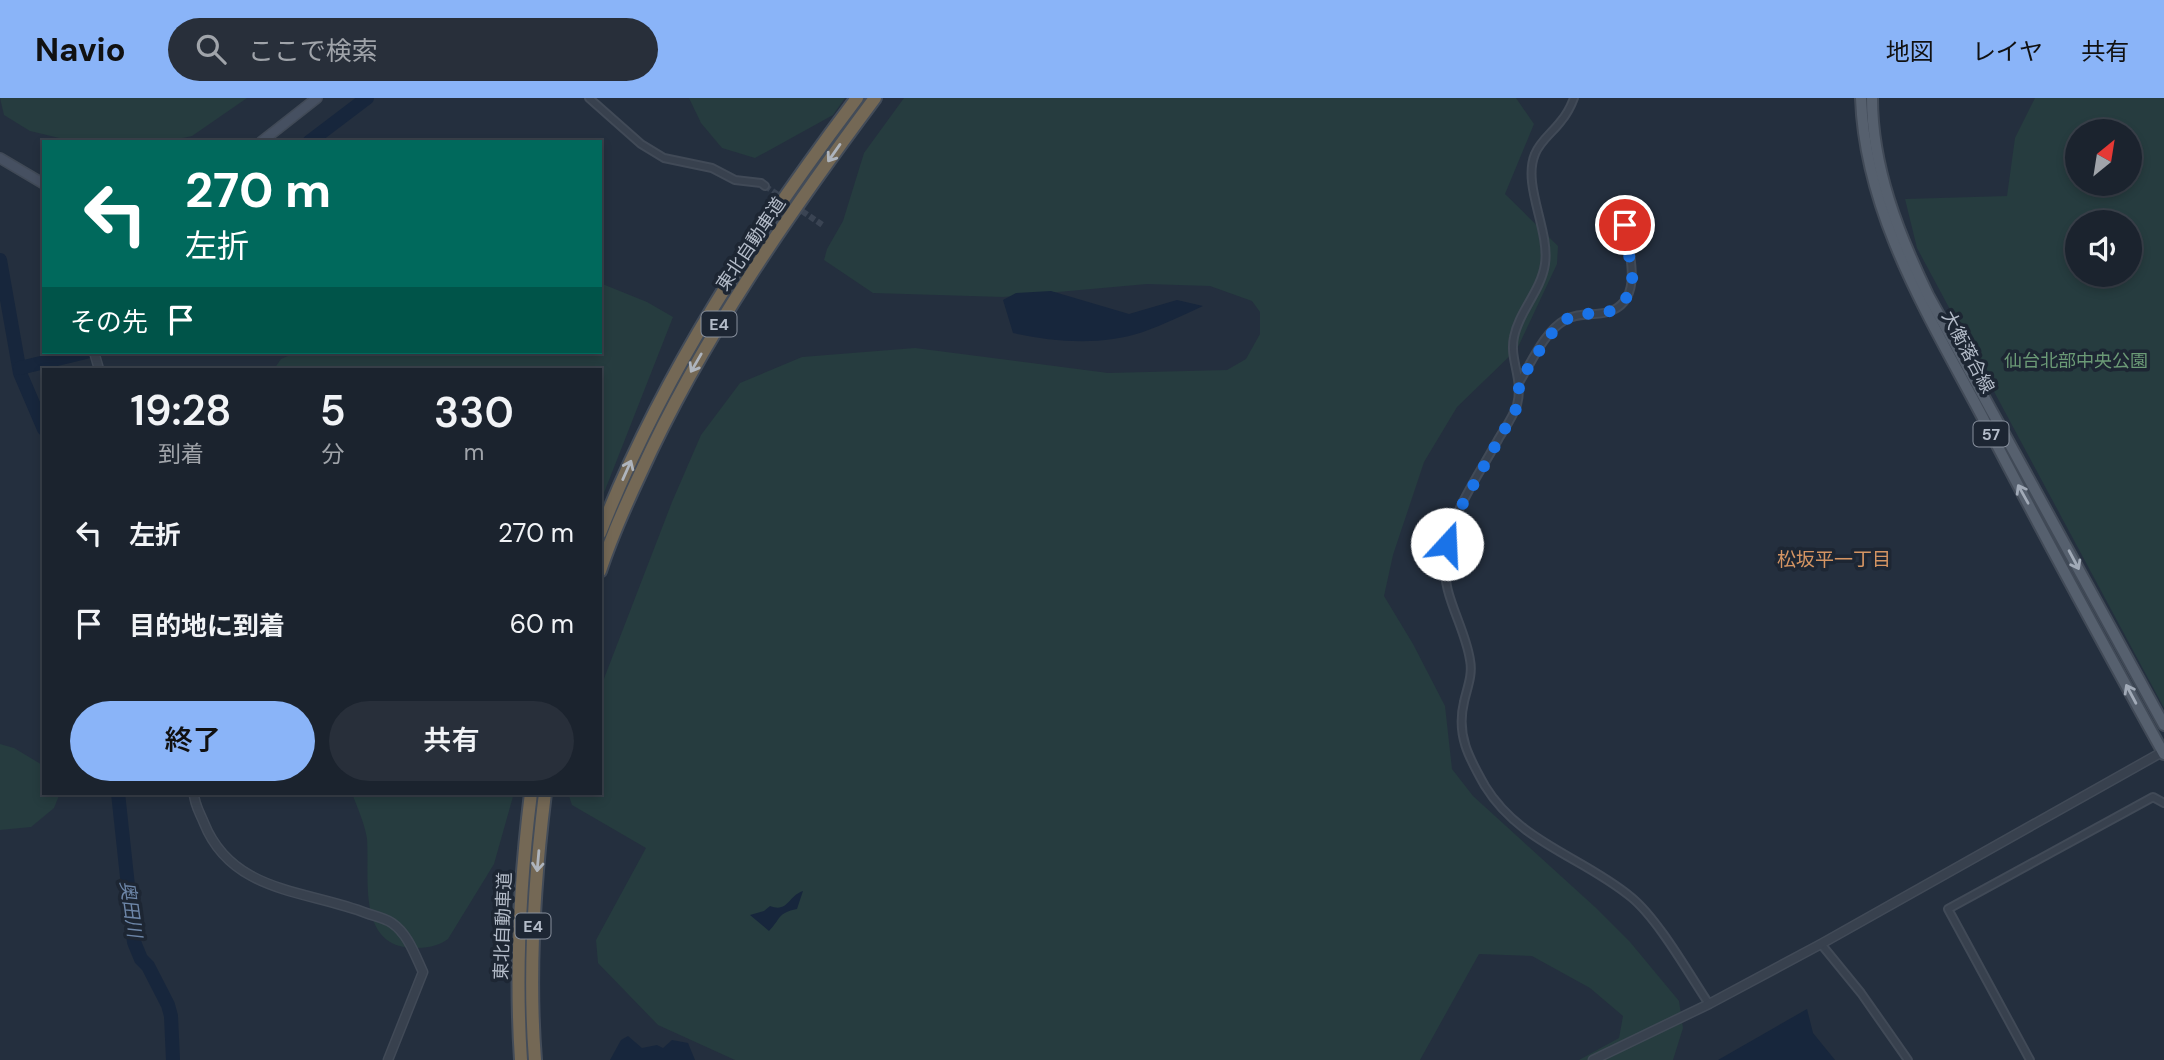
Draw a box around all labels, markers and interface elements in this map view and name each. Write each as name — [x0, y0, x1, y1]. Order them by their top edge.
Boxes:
search box — [168, 18, 658, 81]
text: Navio — [35, 28, 126, 71]
icon: search — [192, 30, 230, 68]
text: ここで検索 — [248, 34, 378, 68]
text: 地図 — [1886, 36, 1934, 67]
text: レイヤ — [1972, 36, 2043, 67]
text: 共有 — [2081, 36, 2129, 67]
north arrow — [2065, 119, 2142, 196]
map controls — [2065, 119, 2142, 287]
one-way arrow — [827, 143, 841, 162]
text: 270 m — [185, 158, 331, 222]
icon: left — [70, 168, 161, 259]
street label: 東北自動車道 — [711, 193, 791, 295]
pin — [1595, 195, 1655, 255]
icon: arrive — [1606, 206, 1644, 244]
button: sound — [2065, 210, 2142, 287]
text: 左折 — [185, 225, 249, 267]
icon: arrive — [162, 301, 200, 339]
text: その先 — [70, 305, 148, 339]
street label: 大衡落合線 — [1936, 307, 2000, 397]
road number: E4 — [702, 312, 736, 336]
park label: 仙台北部中央公園 — [2004, 349, 2148, 373]
one-way arrow — [689, 353, 703, 373]
text: 19:28 — [130, 383, 232, 438]
text: 5 — [320, 383, 346, 438]
text: 330 — [434, 385, 514, 440]
road number: 57 — [1974, 422, 2008, 446]
text: m — [464, 437, 484, 467]
text: 到着 — [158, 439, 204, 469]
text: 分 — [321, 439, 344, 469]
one-way arrow — [621, 460, 634, 481]
one-way arrow — [2016, 484, 2029, 505]
position arrow — [1410, 507, 1484, 581]
icon: left — [70, 514, 108, 552]
text: 270 m — [498, 516, 574, 550]
text: 左折 — [129, 518, 181, 552]
district label: 松坂平一丁目 — [1777, 547, 1891, 572]
one-way arrow — [2068, 549, 2081, 570]
icon: arrive — [70, 605, 108, 643]
text: 60 m — [510, 607, 574, 641]
text: 目的地に到着 — [129, 609, 285, 643]
one-way arrow — [2124, 684, 2138, 705]
button: 終了 — [70, 701, 315, 781]
button: 共有 — [329, 701, 574, 781]
one-way arrow — [531, 849, 544, 871]
street label: 東北自動車道 — [489, 872, 517, 980]
water label: 奥田川 — [115, 879, 148, 941]
road number: E4 — [516, 914, 550, 939]

